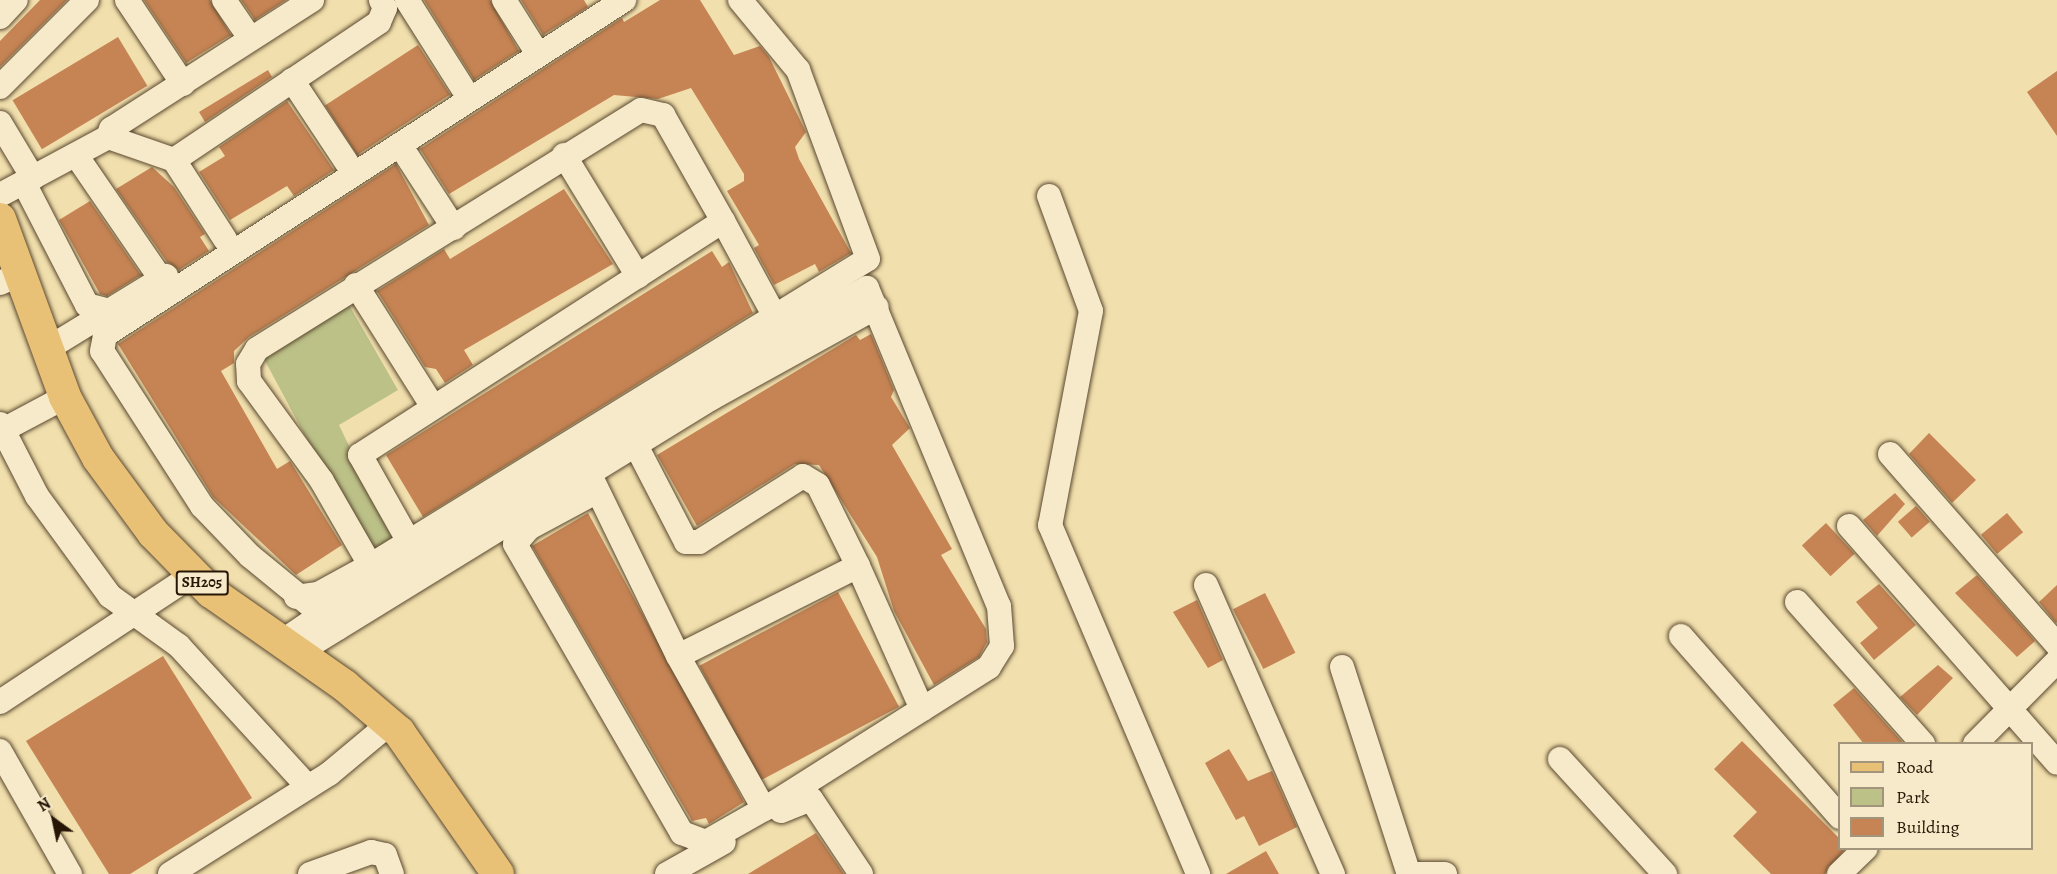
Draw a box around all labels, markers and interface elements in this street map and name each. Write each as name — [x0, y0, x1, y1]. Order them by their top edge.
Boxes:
road number: SH205 — [175, 571, 229, 595]
legend — [1838, 742, 2033, 850]
text: Road — [1896, 755, 1933, 779]
text: Park — [1896, 785, 1930, 809]
north arrow — [24, 790, 84, 850]
text: N — [33, 793, 55, 817]
text: Building — [1896, 815, 1960, 839]

